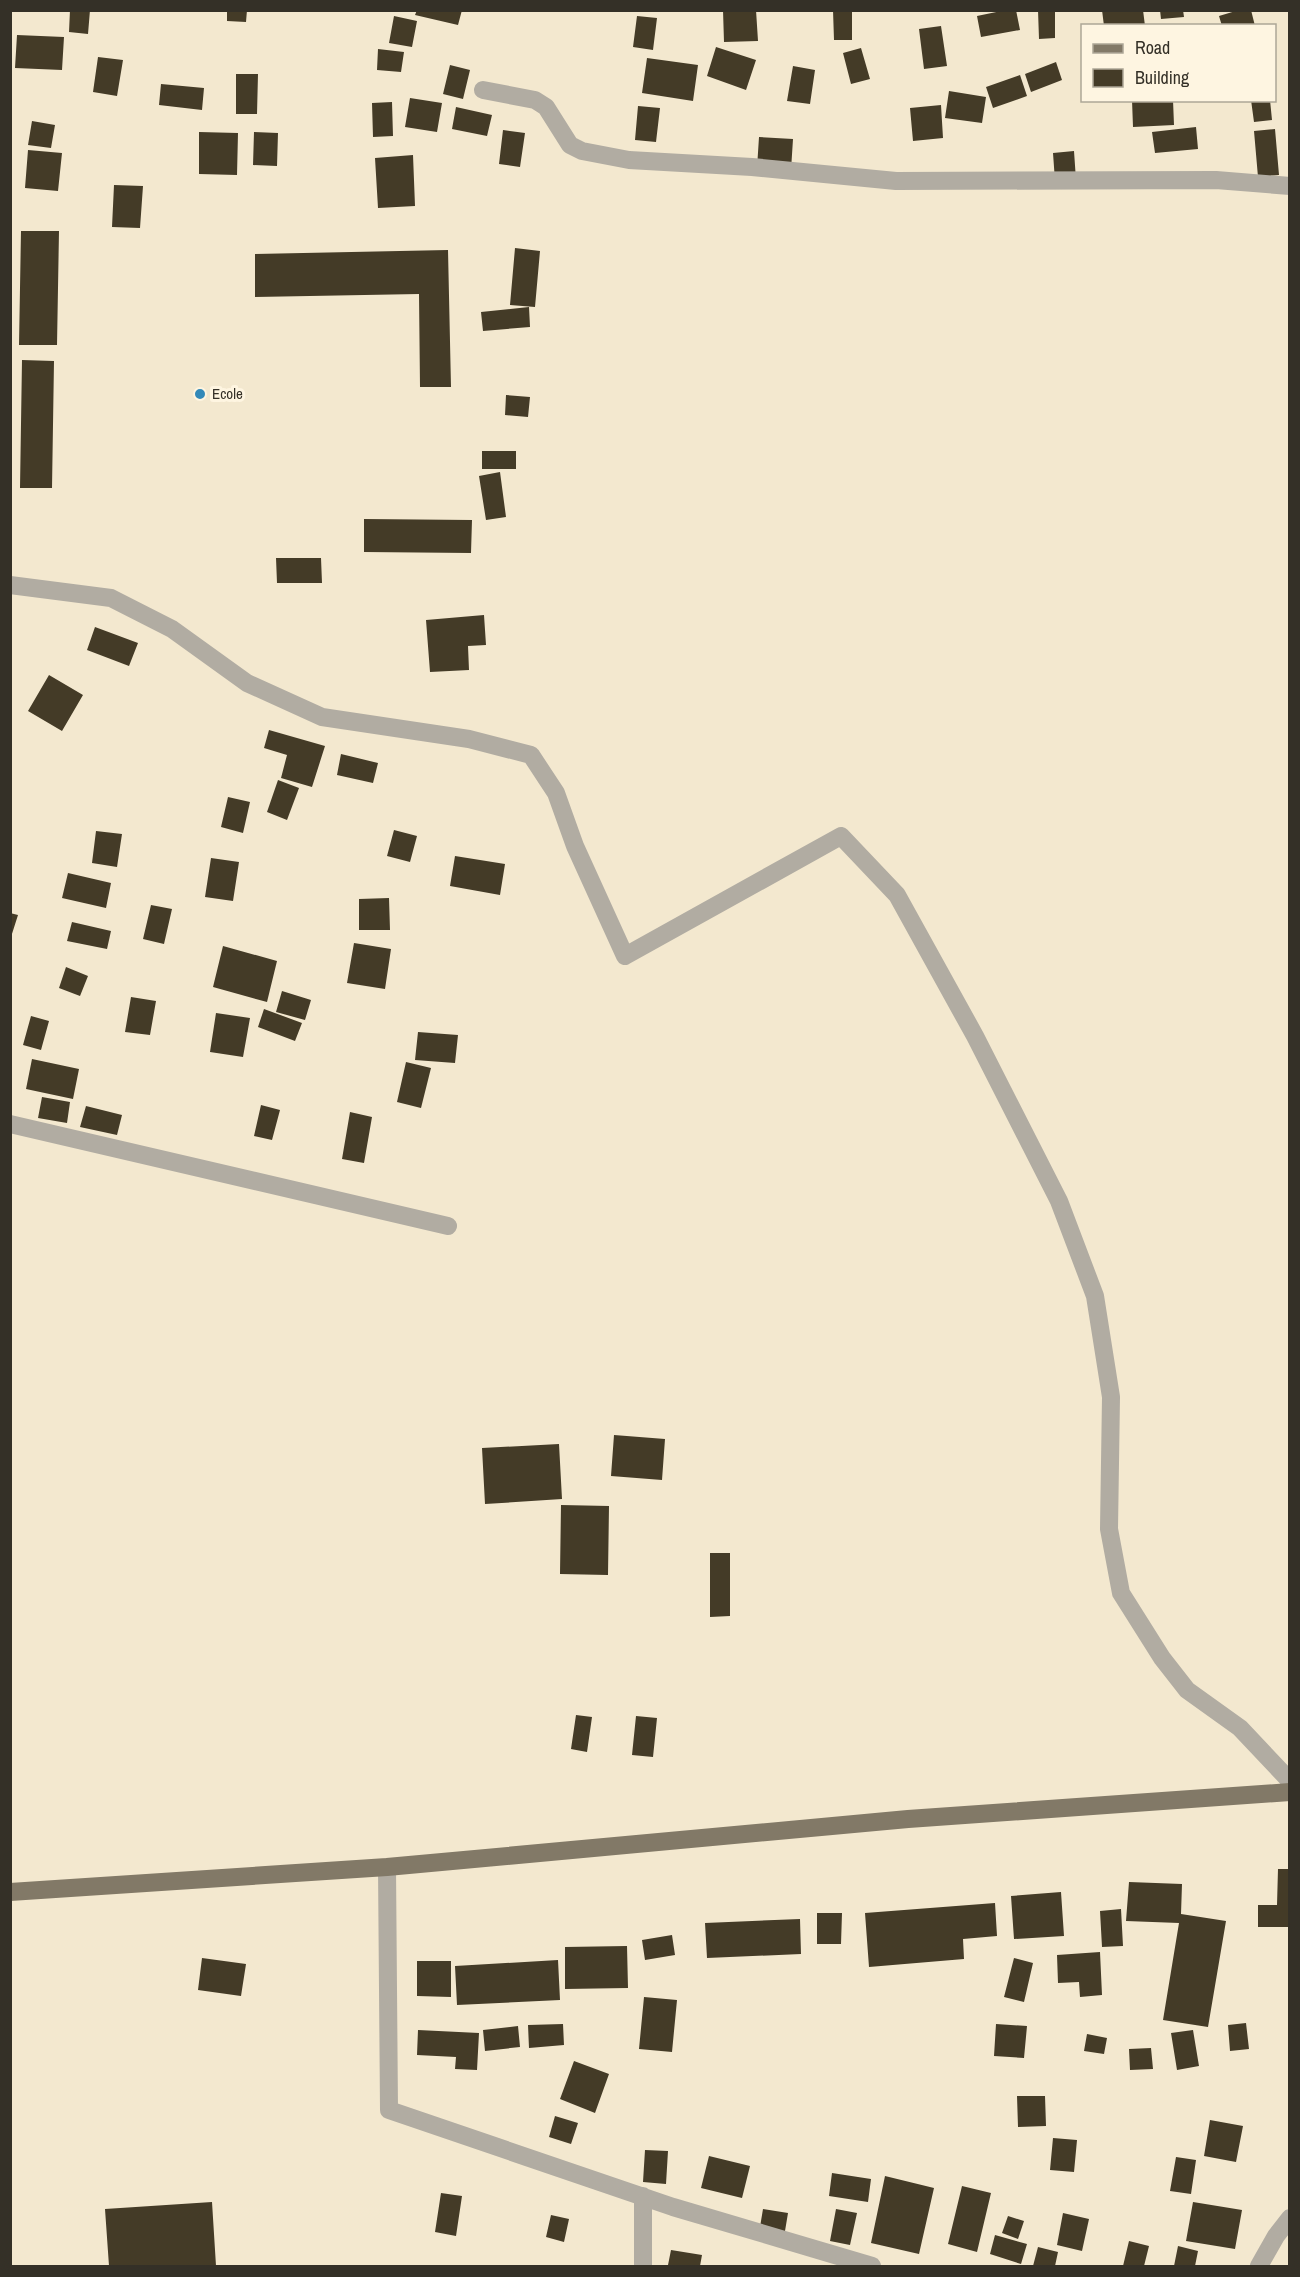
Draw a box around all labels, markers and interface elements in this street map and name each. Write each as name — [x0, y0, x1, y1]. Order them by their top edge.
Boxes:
legend — [1081, 24, 1276, 102]
text: Road — [1135, 35, 1170, 60]
text: Building — [1135, 65, 1190, 90]
place label: Ecole — [212, 383, 243, 404]
marker: Ecole — [193, 387, 207, 401]

